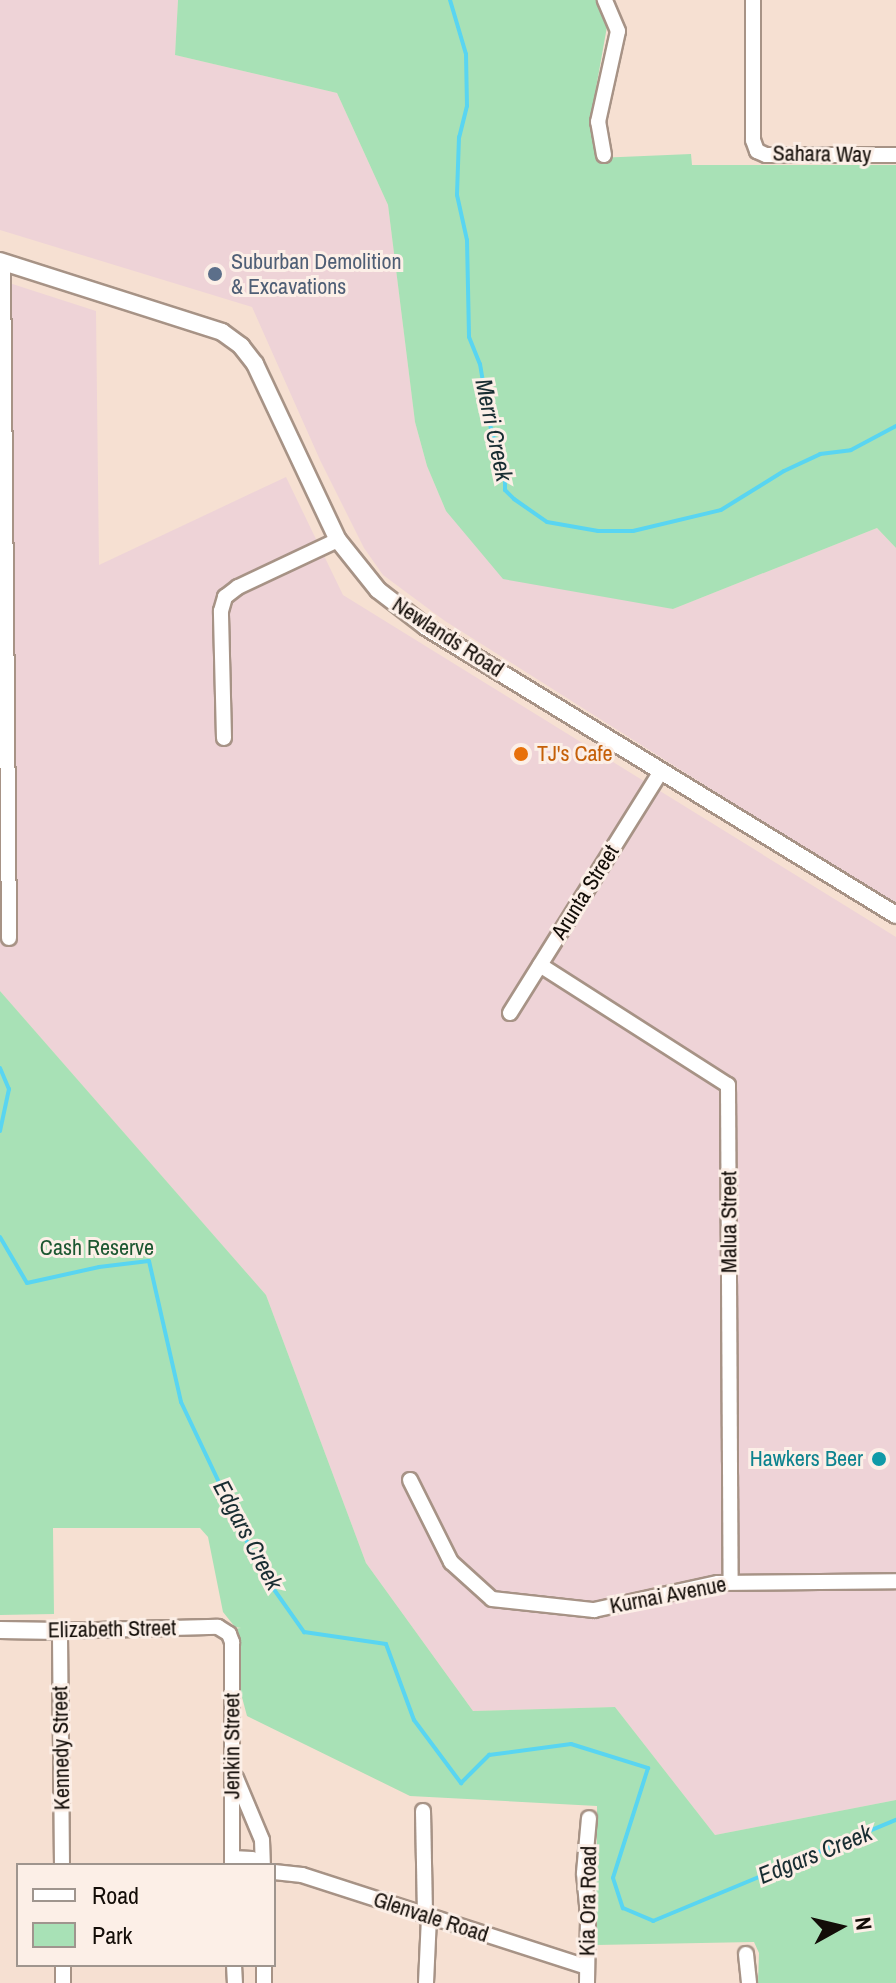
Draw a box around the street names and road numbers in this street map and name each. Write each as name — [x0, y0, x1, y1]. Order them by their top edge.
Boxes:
street label: Sahara Way — [772, 140, 872, 168]
street label: Newlands Road — [387, 591, 509, 683]
street label: Arunta Street — [546, 840, 624, 944]
street label: Malua Street — [716, 1171, 742, 1273]
street label: Kurnai Avenue — [607, 1571, 729, 1619]
street label: Elizabeth Street — [48, 1615, 176, 1643]
street label: Kennedy Street — [47, 1686, 75, 1810]
street label: Jenkin Street — [219, 1693, 245, 1799]
street label: Kia Ora Road — [574, 1846, 602, 1956]
street label: Glenvale Road — [370, 1886, 492, 1948]

